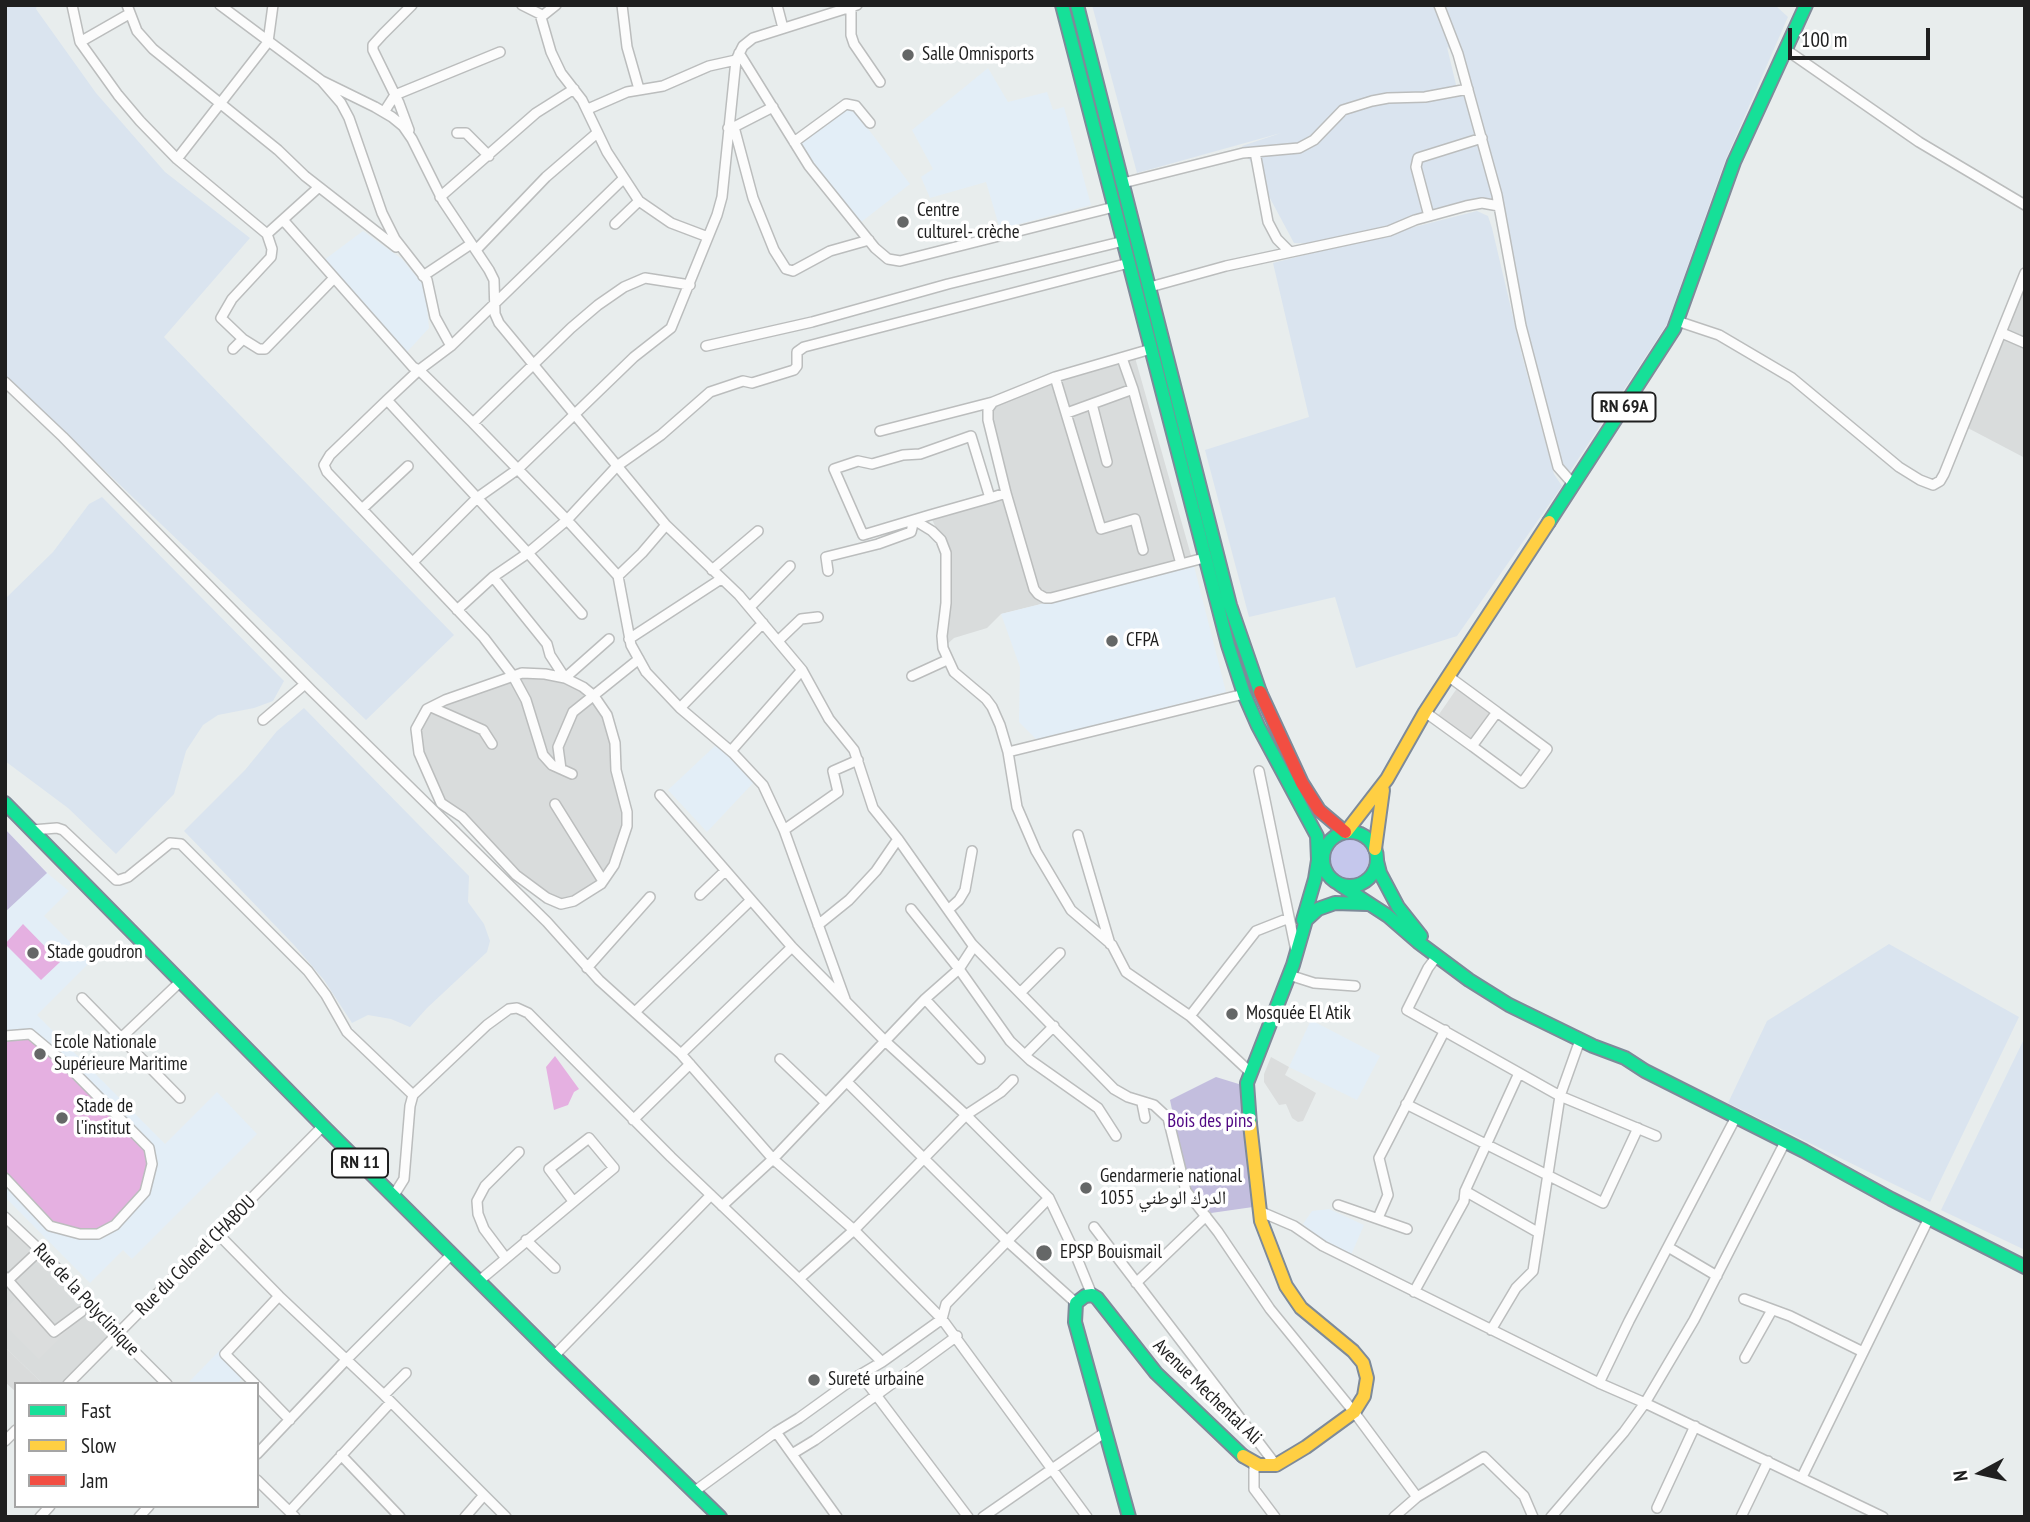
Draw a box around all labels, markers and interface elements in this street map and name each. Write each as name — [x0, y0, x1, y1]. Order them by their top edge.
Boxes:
scale bar — [1792, 14, 1934, 58]
text: 100 m — [1801, 26, 1847, 53]
place label: Salle Omnisports — [922, 44, 1034, 66]
marker: Salle Omnisports — [900, 47, 916, 63]
place label: Centre culturel- crèche — [917, 200, 1020, 244]
marker: Centre culturel- crèche — [895, 214, 911, 230]
road number: RN 69A — [1592, 393, 1656, 422]
place label: CFPA — [1126, 630, 1159, 652]
marker: CFPA — [1104, 633, 1120, 649]
place label: Stade goudron — [47, 942, 143, 964]
marker: Stade goudron — [25, 945, 41, 961]
place label: Mosquée El Atik — [1246, 1003, 1351, 1025]
marker: Mosquée El Atik — [1224, 1006, 1240, 1022]
place label: Ecole Nationale Supérieure Maritime — [54, 1032, 188, 1076]
marker: Ecole Nationale Supérieure Maritime — [32, 1046, 48, 1062]
place label: Stade de l'institut — [76, 1096, 133, 1140]
marker: Stade de l'institut — [54, 1110, 70, 1126]
park label: Bois des pins — [1167, 1111, 1253, 1133]
road number: RN 11 — [332, 1148, 388, 1178]
place label: Gendarmerie national 1055 الدرك الوطني — [1100, 1166, 1242, 1210]
marker: Gendarmerie national 1055 الدرك الوطني — [1078, 1180, 1094, 1196]
street label: Rue du Colonel CHABOU — [131, 1191, 261, 1321]
street label: Rue de la Polyclinique — [28, 1239, 144, 1361]
place label: EPSP Bouismail — [1060, 1242, 1162, 1264]
marker: EPSP Bouismail — [1034, 1243, 1054, 1263]
street label: Avenue Mechental Ali — [1148, 1334, 1266, 1450]
place label: Sureté urbaine — [828, 1369, 924, 1391]
marker: Sureté urbaine — [806, 1372, 822, 1388]
legend — [14, 1382, 259, 1508]
text: Fast — [81, 1397, 111, 1424]
text: Slow — [81, 1432, 116, 1459]
north arrow — [1946, 1438, 2016, 1508]
text: Jam — [81, 1467, 108, 1494]
text: N — [1948, 1469, 1973, 1483]

